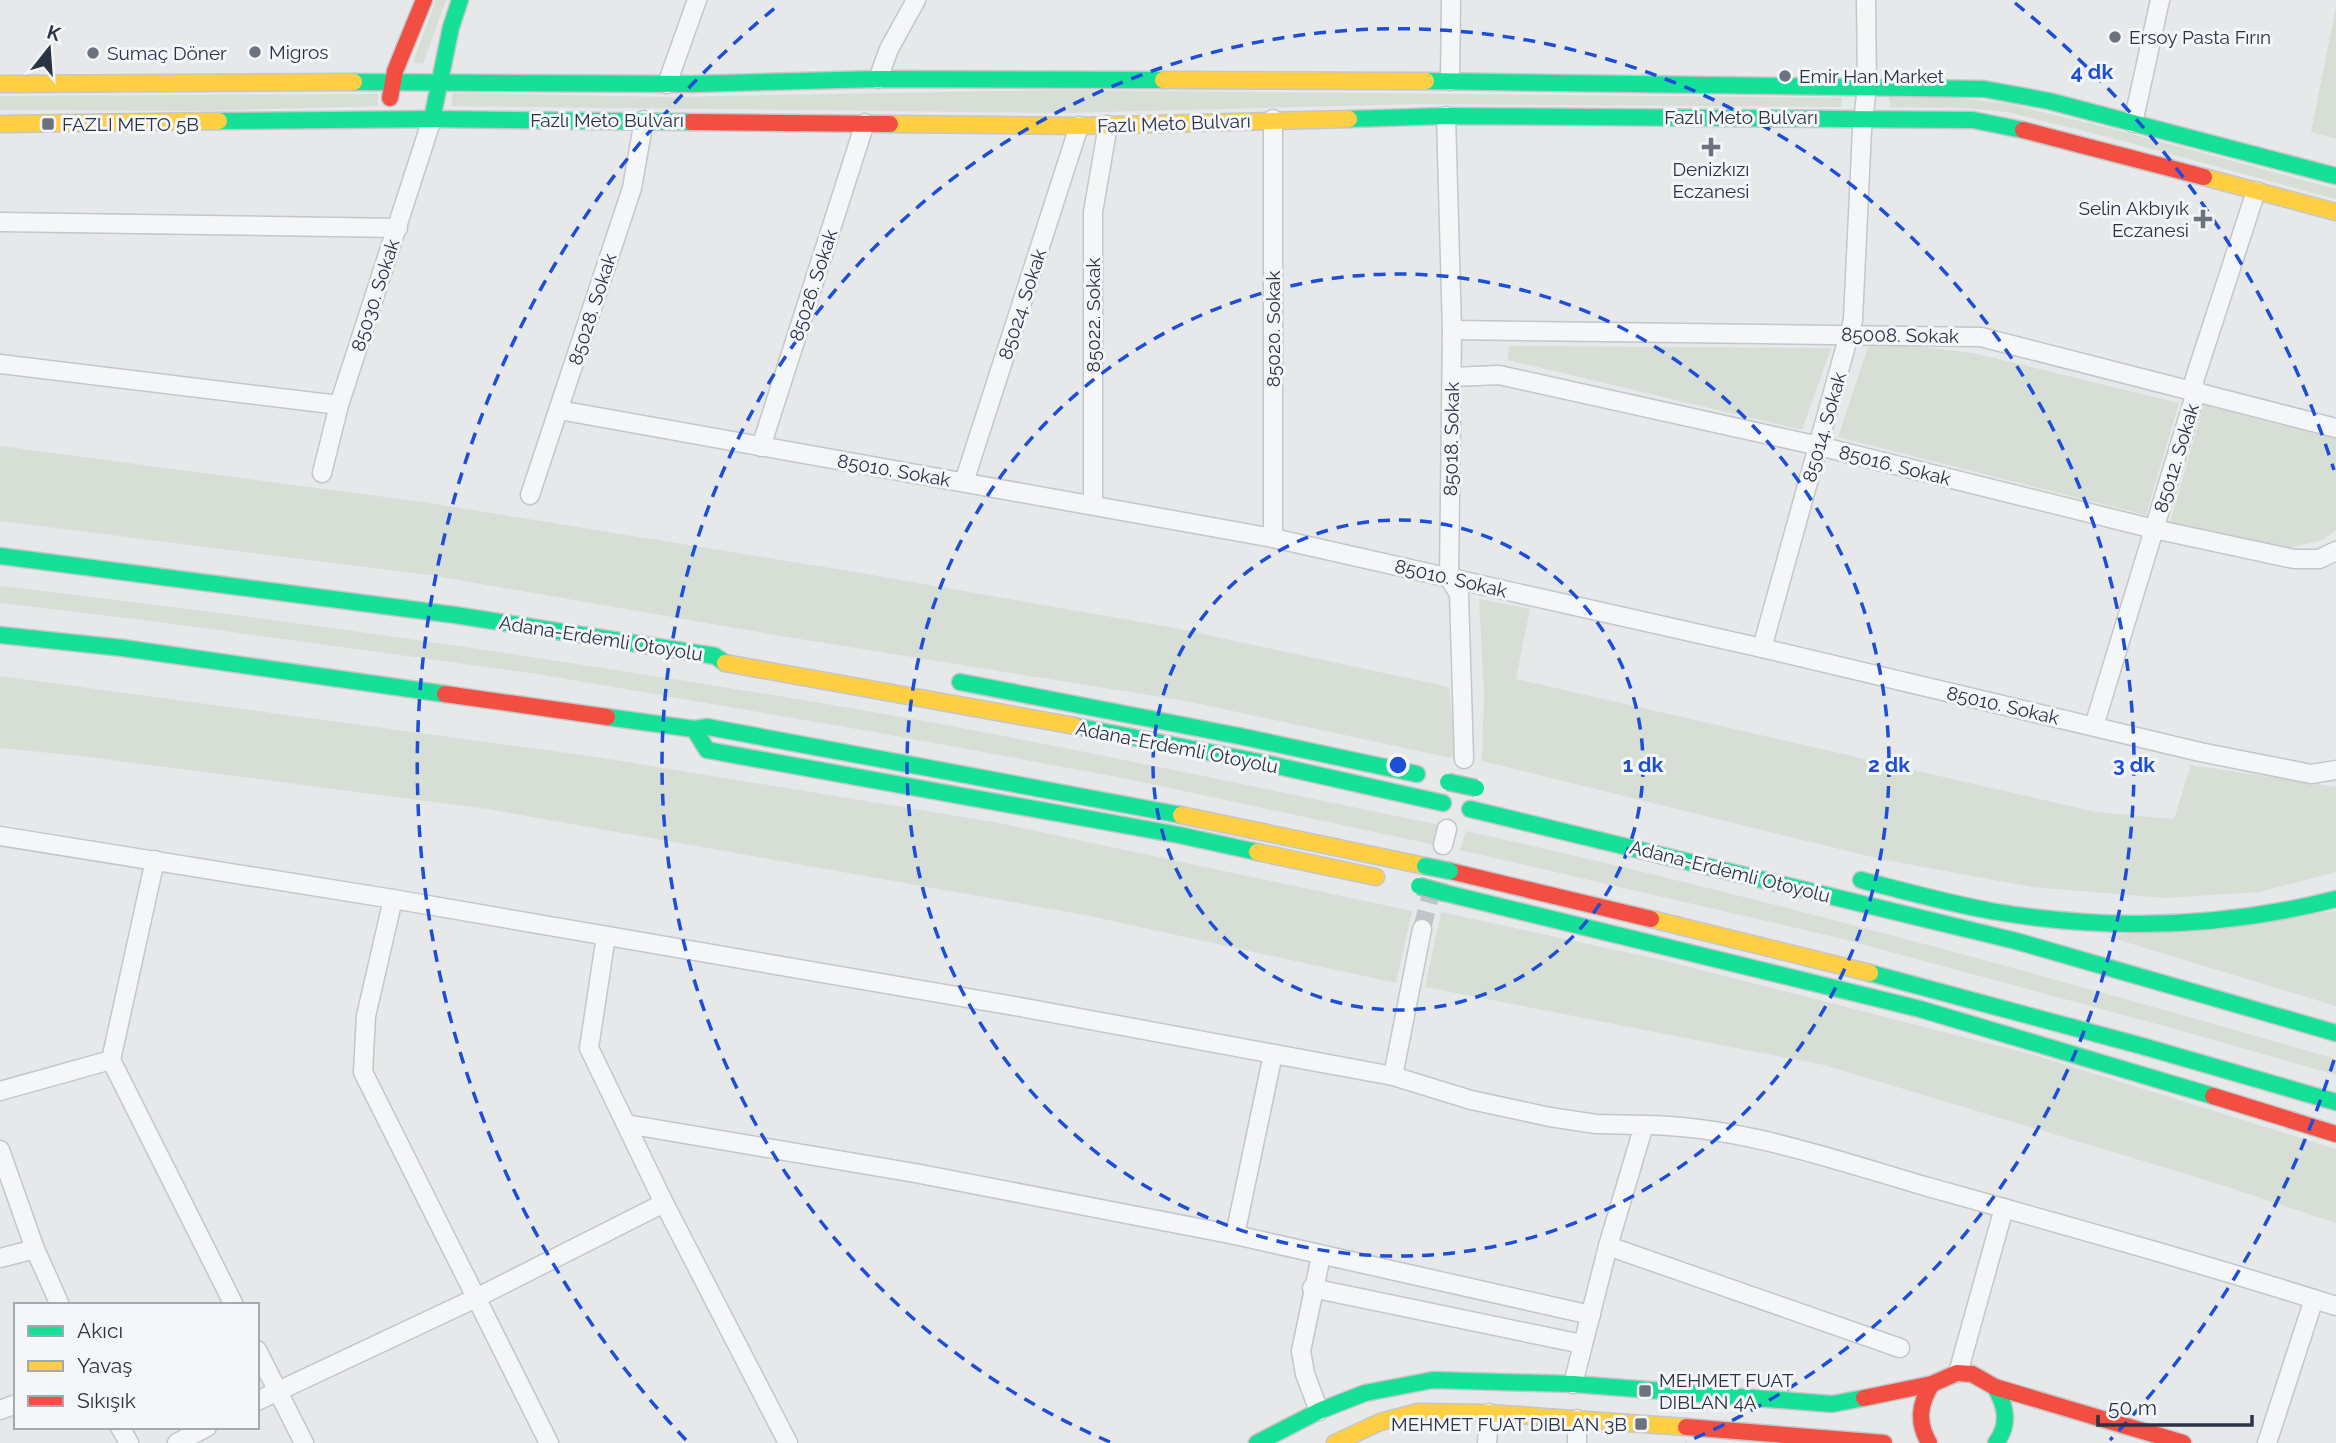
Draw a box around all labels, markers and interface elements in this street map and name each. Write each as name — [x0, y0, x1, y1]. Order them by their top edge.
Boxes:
north arrow — [14, 14, 84, 84]
text: K — [45, 20, 64, 45]
place label: Ersoy Pasta Fırın — [2129, 26, 2271, 48]
marker: Ersoy Pasta Fırın — [2107, 29, 2123, 45]
place label: Migros — [269, 41, 328, 63]
place label: Sumaç Döner — [107, 42, 227, 64]
marker: Migros — [247, 44, 263, 60]
marker: Sumaç Döner — [85, 45, 101, 61]
text: 4 dk — [2071, 59, 2113, 84]
place label: Emir Han Market — [1799, 65, 1945, 87]
marker: Emir Han Market — [1777, 68, 1793, 84]
street label: Fazlı Meto Bulvarı — [1664, 106, 1818, 128]
street label: Fazlı Meto Bulvarı — [530, 109, 684, 131]
street label: Fazlı Meto Bulvarı — [1097, 109, 1251, 137]
place label: FAZLI METO 5B — [62, 113, 199, 135]
marker: FAZLI METO 5B — [40, 116, 56, 132]
marker: Denizkızı Eczanesi — [1703, 139, 1719, 155]
place label: Denizkızı Eczanesi — [1672, 158, 1750, 202]
place label: Selin Akbıyık Eczanesi — [2078, 197, 2189, 241]
marker: Selin Akbıyık Eczanesi — [2195, 211, 2211, 227]
street label: 85026. Sokak — [785, 226, 841, 344]
street label: 85030. Sokak — [346, 236, 404, 354]
street label: 85024. Sokak — [994, 246, 1050, 362]
street label: 85028. Sokak — [564, 250, 620, 368]
street label: 85022. Sokak — [1082, 258, 1104, 372]
street label: 85020. Sokak — [1262, 271, 1284, 387]
street label: 85008. Sokak — [1841, 323, 1959, 347]
street label: 85014. Sokak — [1798, 369, 1850, 485]
street label: 85018. Sokak — [1439, 382, 1463, 496]
street label: 85012. Sokak — [2149, 401, 2203, 515]
street label: 85016. Sokak — [1837, 440, 1953, 490]
street label: 85010. Sokak — [836, 449, 952, 491]
street label: 85010. Sokak — [1393, 554, 1509, 602]
street label: Adana-Erdemli Otoyolu — [498, 611, 704, 665]
street label: 85010. Sokak — [1945, 681, 2061, 729]
street label: Adana-Erdemli Otoyolu — [1074, 717, 1280, 777]
text: 1 dk — [1623, 752, 1664, 777]
text: 2 dk — [1868, 752, 1910, 777]
text: 3 dk — [2113, 752, 2155, 777]
centre of rings — [1386, 753, 1410, 777]
street label: Adana-Erdemli Otoyolu — [1628, 835, 1832, 907]
legend — [14, 1303, 259, 1429]
text: Akıcı — [77, 1318, 123, 1343]
text: Yavaş — [77, 1353, 132, 1378]
place label: MEHMET FUAT DIBLAN 4A — [1659, 1369, 1794, 1413]
marker: MEHMET FUAT DIBLAN 4A — [1637, 1383, 1653, 1399]
scale bar — [2098, 1384, 2252, 1428]
text: Sıkışık — [77, 1388, 136, 1413]
text: 50 m — [2108, 1395, 2157, 1420]
place label: MEHMET FUAT DIBLAN 3B — [1391, 1413, 1627, 1435]
marker: MEHMET FUAT DIBLAN 3B — [1633, 1416, 1649, 1432]

